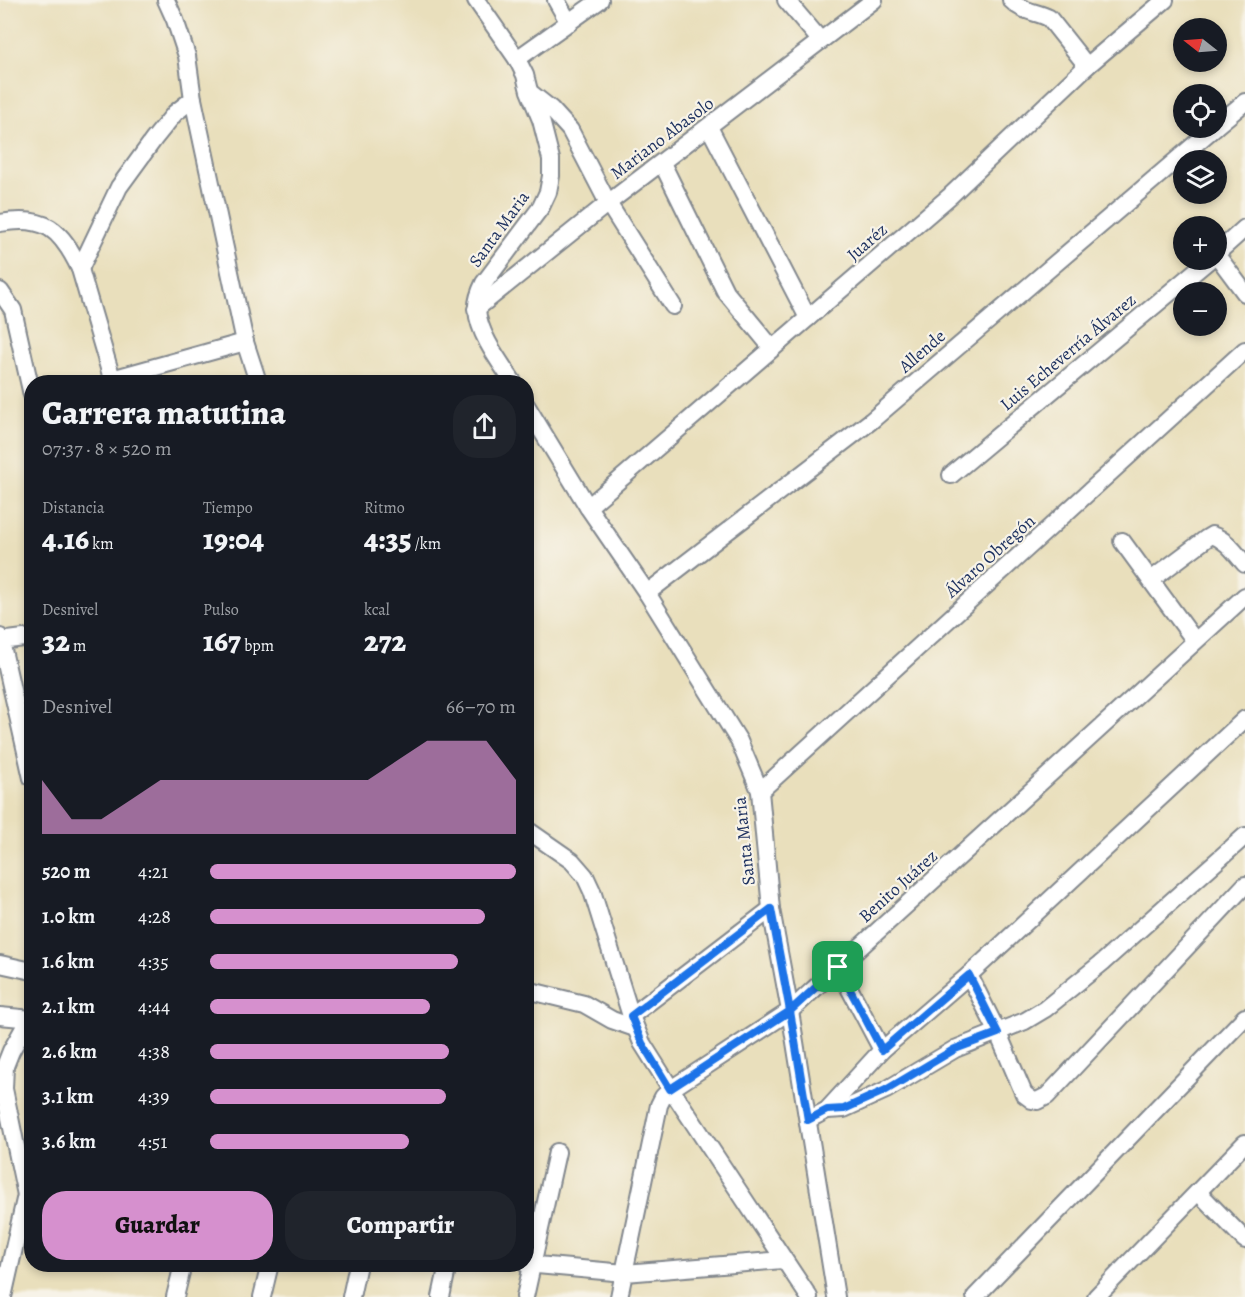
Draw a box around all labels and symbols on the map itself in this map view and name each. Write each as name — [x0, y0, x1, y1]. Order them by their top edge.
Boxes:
north arrow — [1173, 18, 1227, 72]
street label: Mariano Abasolo — [605, 91, 719, 185]
street label: Santa Maria — [463, 185, 535, 272]
street label: Juaréz — [842, 218, 892, 266]
street label: Luis Echeverría Álvarez — [995, 288, 1141, 416]
street label: Allende — [893, 324, 950, 379]
street label: Álvaro Obregón — [939, 509, 1040, 604]
street label: Santa Maria — [727, 795, 761, 887]
street label: Benito Juárez — [853, 844, 943, 928]
pin — [812, 941, 863, 992]

